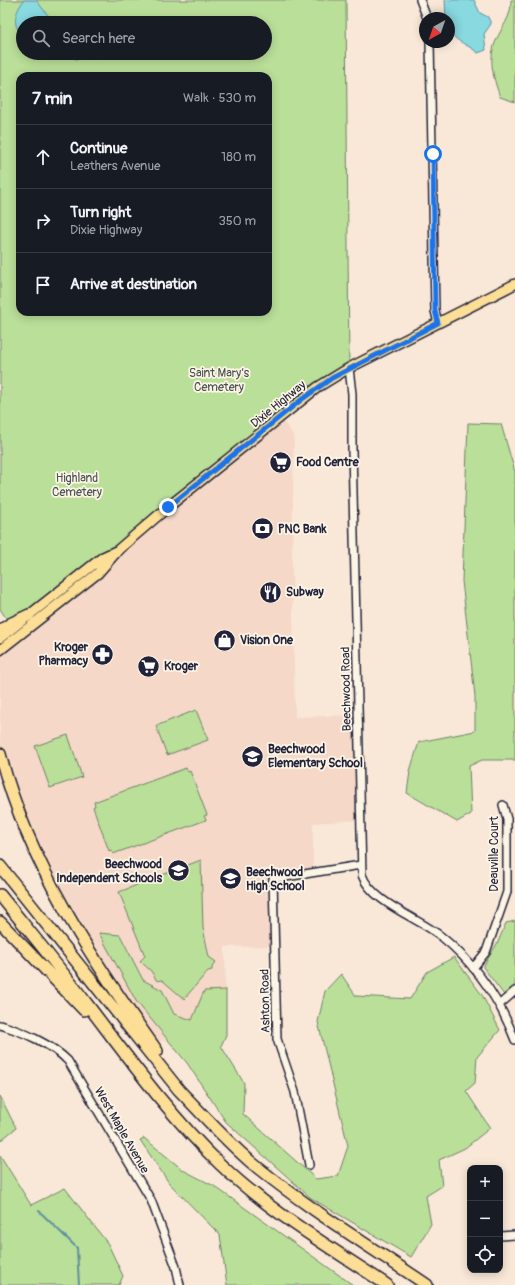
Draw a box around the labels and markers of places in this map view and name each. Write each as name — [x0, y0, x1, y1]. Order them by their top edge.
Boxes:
supermarket icon: Food Centre — [268, 449, 294, 475]
place label: Food Centre — [296, 455, 360, 470]
bank icon: PNC Bank — [250, 516, 276, 542]
place label: PNC Bank — [278, 522, 328, 537]
restaurant icon: Subway — [257, 579, 283, 605]
place label: Subway — [286, 585, 325, 600]
shop icon: Vision One — [211, 627, 237, 653]
place label: Vision One — [240, 633, 294, 648]
place label: Kroger Pharmacy — [38, 640, 89, 669]
pharmacy icon: Kroger Pharmacy — [90, 641, 116, 667]
supermarket icon: Kroger — [135, 653, 161, 679]
place label: Kroger — [164, 659, 199, 674]
place label: Beechwood Elementary School — [268, 742, 363, 771]
school or university icon: Beechwood Elementary School — [240, 743, 266, 769]
place label: Beechwood Independent Schools — [56, 857, 163, 886]
school or university icon: Beechwood Independent Schools — [165, 858, 191, 884]
place label: Beechwood High School — [246, 865, 305, 894]
school or university icon: Beechwood High School — [218, 866, 244, 892]

